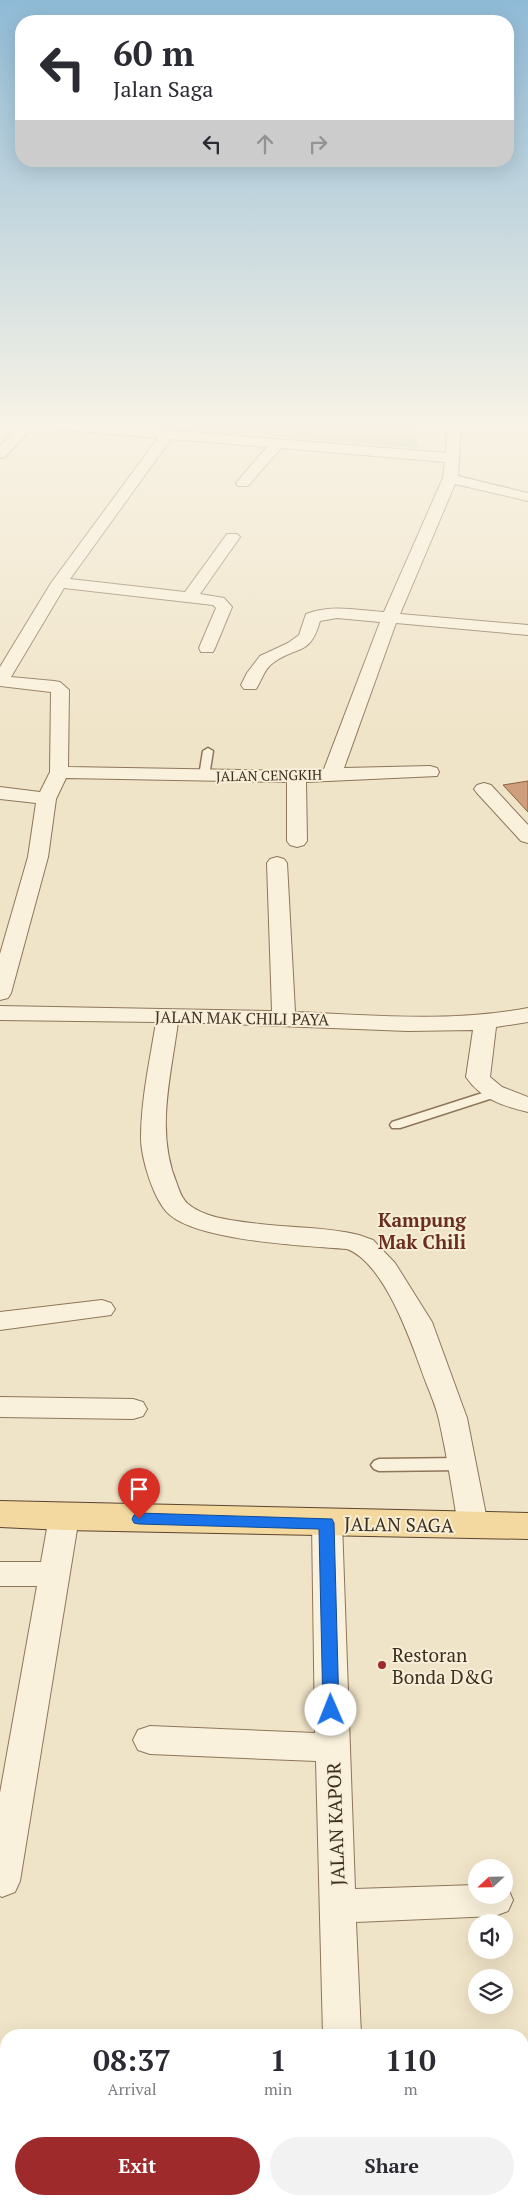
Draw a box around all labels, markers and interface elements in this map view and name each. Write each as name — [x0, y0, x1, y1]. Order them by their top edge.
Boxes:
text: 60 m — [113, 30, 194, 76]
icon: left — [30, 35, 95, 100]
text: Jalan Saga — [113, 74, 213, 103]
icon: left — [198, 130, 226, 158]
icon: ahead — [251, 130, 279, 158]
icon: right — [304, 130, 332, 158]
street label: JALAN CENGKIH — [216, 765, 322, 785]
street label: JALAN MAK CHILI PAYA — [155, 1005, 329, 1031]
district label: Kampung Mak Chili — [378, 1207, 467, 1254]
pin — [118, 1468, 160, 1519]
icon: arrive — [125, 1475, 153, 1503]
street label: JALAN SAGA — [344, 1511, 454, 1537]
place label: Restoran Bonda D&G — [392, 1642, 493, 1689]
marker: Restoran Bonda D&G — [376, 1659, 388, 1671]
position arrow — [304, 1683, 356, 1735]
street label: JALAN KAPOR — [320, 1762, 350, 1886]
north arrow — [468, 1859, 512, 1904]
map controls — [468, 1859, 513, 2014]
button: sound — [468, 1914, 513, 1959]
button: layers — [468, 1969, 513, 2014]
text: 08:37 — [93, 2040, 171, 2080]
text: 1 — [270, 2040, 287, 2080]
text: 110 — [385, 2040, 436, 2080]
text: Arrival — [107, 2078, 157, 2100]
text: min — [264, 2078, 292, 2100]
text: m — [404, 2078, 417, 2100]
button: Exit — [15, 2137, 260, 2195]
button: Share — [270, 2137, 514, 2195]

